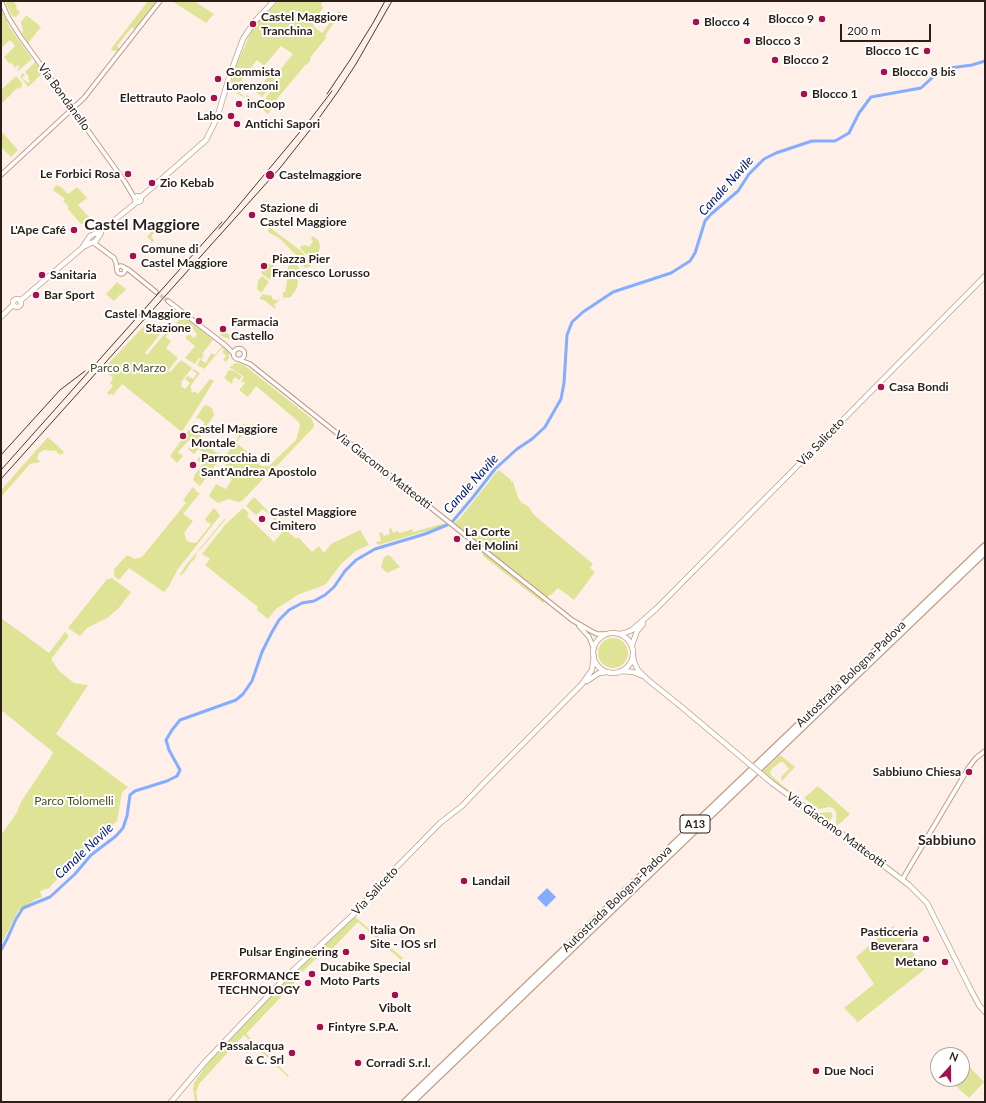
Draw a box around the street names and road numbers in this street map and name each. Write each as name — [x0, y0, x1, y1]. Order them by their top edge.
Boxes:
street label: Via Bondanello — [35, 61, 93, 133]
street label: Via Saliceto — [795, 415, 847, 469]
street label: Via Giacomo Matteotti — [332, 428, 434, 512]
street label: Autostrada Bologna-Padova — [793, 618, 909, 730]
street label: Via Giacomo Matteotti — [784, 789, 888, 871]
road number: A13 — [680, 815, 710, 833]
street label: Autostrada Bologna-Padova — [559, 843, 675, 955]
street label: Via Saliceto — [349, 864, 401, 918]

